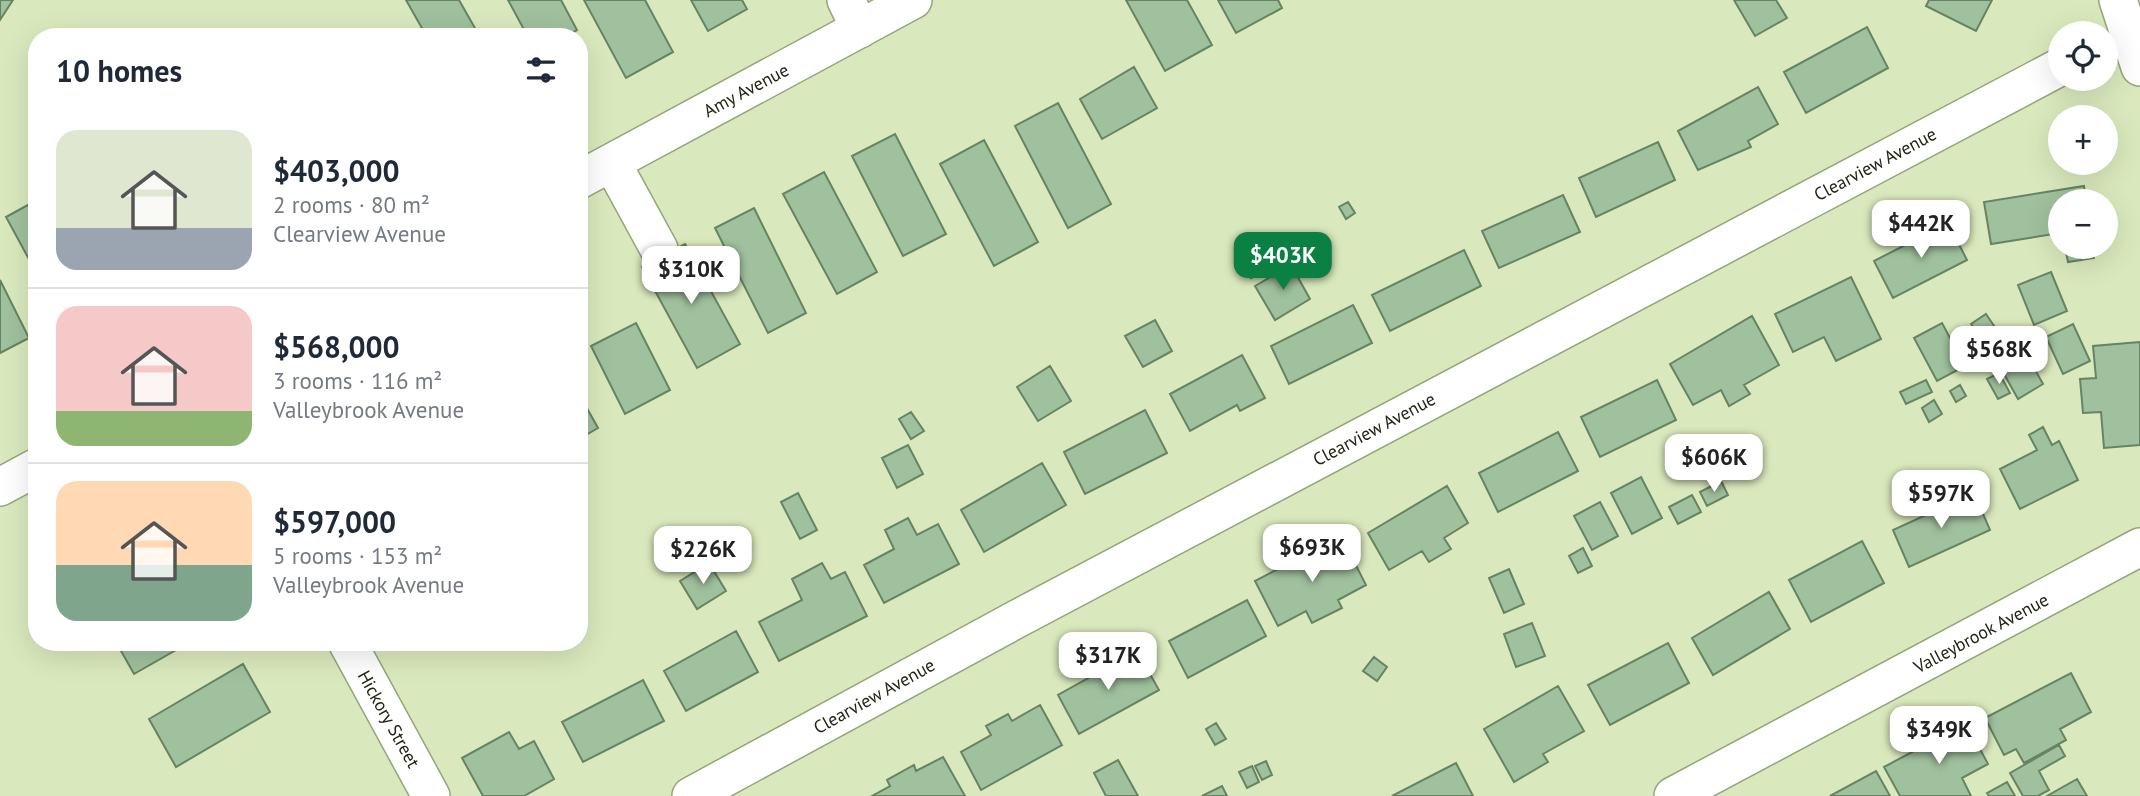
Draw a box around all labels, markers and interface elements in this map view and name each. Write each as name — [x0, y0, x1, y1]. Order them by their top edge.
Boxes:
map controls — [2048, 21, 2118, 259]
button: locate — [2048, 21, 2118, 91]
text: 10 homes — [56, 51, 182, 90]
icon: filters — [522, 51, 560, 89]
street label: Amy Avenue — [699, 58, 793, 122]
button: + — [2048, 105, 2118, 175]
street label: Clearview Avenue — [1810, 122, 1940, 206]
text: $403,000 — [273, 151, 400, 190]
icon: home — [112, 158, 196, 242]
button: − — [2048, 189, 2118, 259]
text: 2 rooms · 80 m² — [273, 190, 430, 219]
pin: $442K — [1872, 201, 1970, 260]
text: $442K — [1888, 208, 1954, 237]
text: Clearview Avenue — [273, 219, 446, 248]
pin: $403K — [1234, 232, 1332, 292]
text: $403K — [1250, 240, 1316, 269]
pin: $310K — [642, 246, 740, 306]
text: $310K — [658, 254, 724, 283]
pin: $568K — [1950, 326, 2048, 386]
text: $568,000 — [273, 327, 400, 366]
icon: home — [112, 334, 196, 418]
text: $568K — [1966, 334, 2032, 363]
text: 3 rooms · 116 m² — [273, 366, 442, 395]
street label: Clearview Avenue — [1309, 387, 1439, 471]
text: Valleybrook Avenue — [273, 395, 464, 424]
pin: $606K — [1665, 434, 1763, 494]
text: $606K — [1681, 442, 1747, 471]
pin: $597K — [1892, 470, 1990, 530]
text: $597K — [1908, 478, 1974, 507]
text: $597,000 — [273, 502, 396, 541]
icon: home — [112, 509, 196, 593]
pin: $693K — [1263, 524, 1361, 584]
pin: $226K — [654, 526, 752, 586]
text: $693K — [1279, 532, 1345, 561]
text: $226K — [670, 534, 736, 563]
text: 5 rooms · 153 m² — [273, 541, 442, 570]
text: Valleybrook Avenue — [273, 570, 464, 599]
street label: Valleybrook Avenue — [1909, 588, 2052, 679]
pin: $317K — [1059, 632, 1157, 692]
text: $317K — [1075, 640, 1141, 669]
street label: Clearview Avenue — [809, 653, 939, 739]
street label: Hickory Street — [353, 666, 425, 772]
pin: $349K — [1890, 706, 1988, 766]
text: $349K — [1906, 714, 1972, 743]

